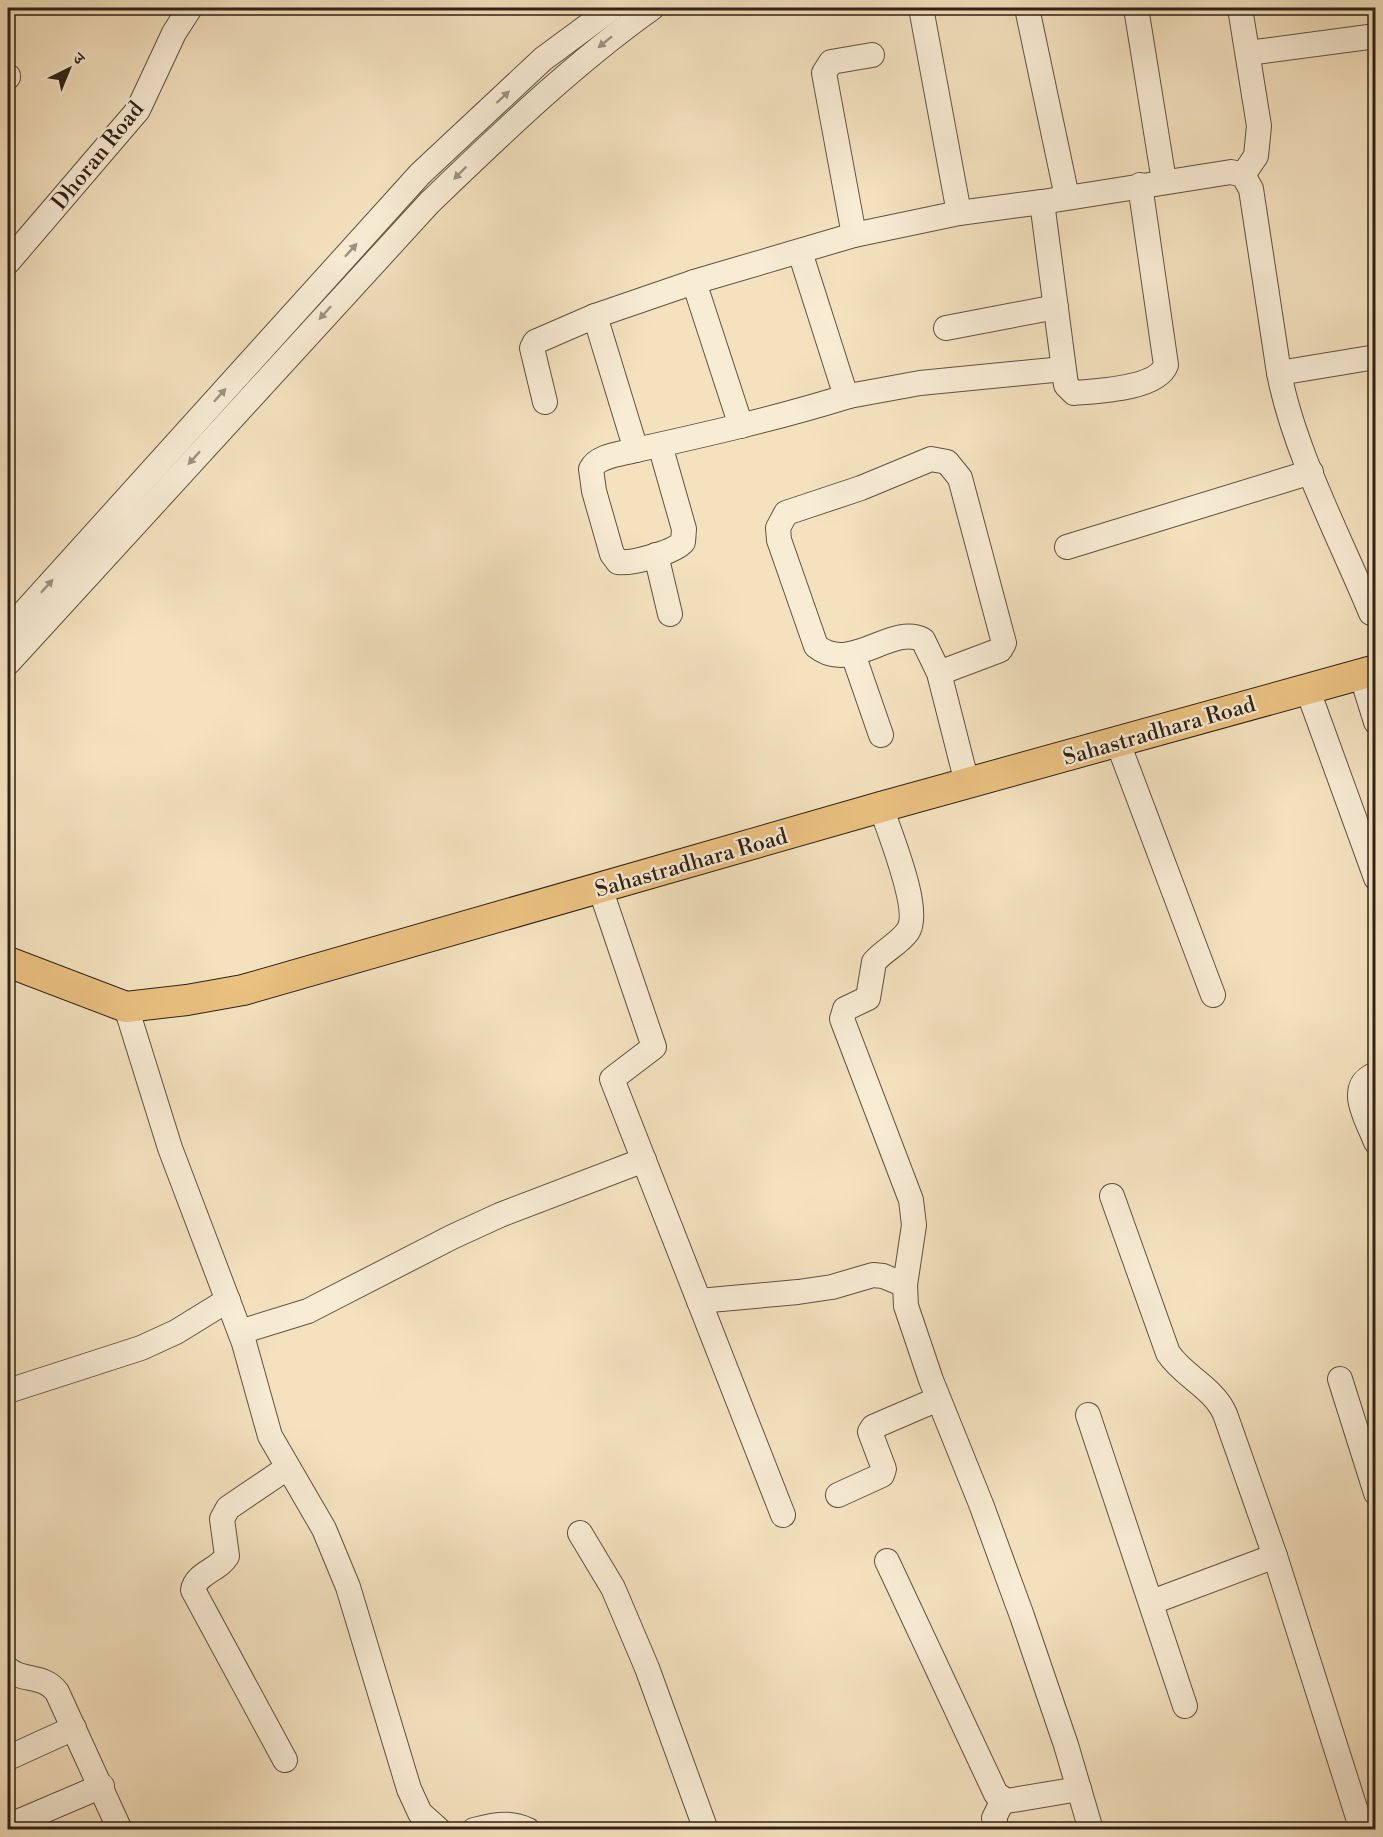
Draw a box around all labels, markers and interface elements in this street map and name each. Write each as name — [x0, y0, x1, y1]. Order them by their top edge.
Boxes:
one-way arrow — [597, 36, 613, 49]
north arrow — [39, 39, 99, 99]
text: उ — [68, 48, 90, 70]
one-way arrow — [495, 90, 510, 104]
street label: Dhoran Road — [46, 96, 150, 216]
one-way arrow — [453, 165, 467, 180]
one-way arrow — [344, 243, 358, 258]
one-way arrow — [318, 306, 332, 321]
one-way arrow — [213, 388, 226, 403]
one-way arrow — [188, 450, 201, 465]
one-way arrow — [40, 579, 53, 594]
street label: Sahastradhara Road — [1060, 691, 1259, 772]
street label: Sahastradhara Road — [592, 823, 791, 904]

